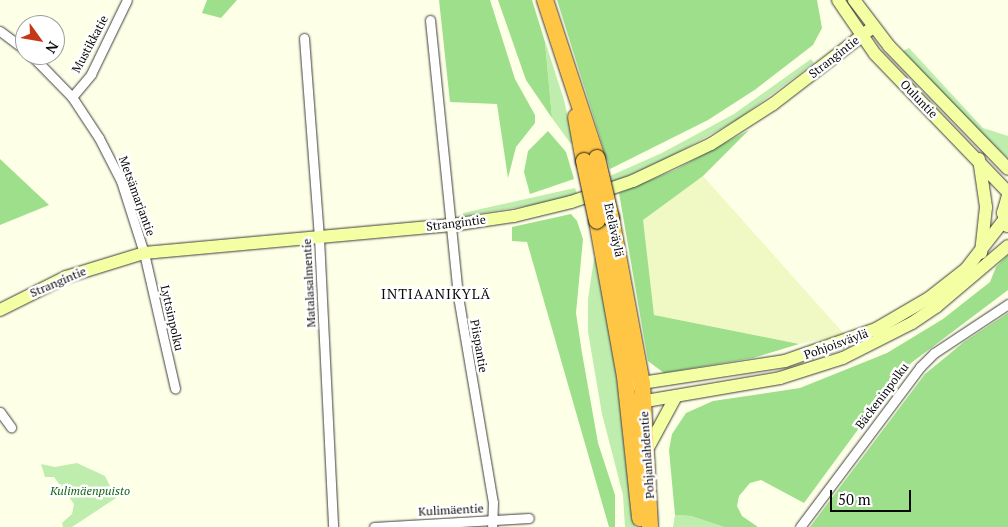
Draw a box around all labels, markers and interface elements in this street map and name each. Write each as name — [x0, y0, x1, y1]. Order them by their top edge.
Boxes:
street label: Mustikkatie — [69, 13, 111, 75]
north arrow — [15, 15, 65, 65]
street label: Strangintie — [806, 33, 862, 81]
text: N — [41, 38, 63, 57]
street label: Ouluntie — [897, 77, 941, 121]
street label: Metsämarjantie — [116, 154, 158, 238]
street label: Eteläväylä — [601, 202, 627, 258]
street label: Strangintie — [425, 212, 487, 234]
street label: Matalasalmentie — [299, 238, 319, 328]
street label: Strangintie — [28, 264, 88, 300]
street label: Lyttsinpolku — [157, 284, 187, 352]
district label: INTIAANIKYLÄ — [379, 286, 493, 302]
street label: Piispantie — [467, 318, 491, 374]
street label: Pohjoisväylä — [802, 326, 870, 362]
street label: Bäckeninpolku — [852, 360, 912, 432]
street label: Pohjanlahdentie — [637, 411, 657, 499]
scale bar — [833, 480, 914, 512]
park label: Kulimäenpuisto — [50, 484, 130, 498]
text: 50 m — [838, 489, 871, 509]
street label: Kulimäentie — [418, 501, 484, 519]

